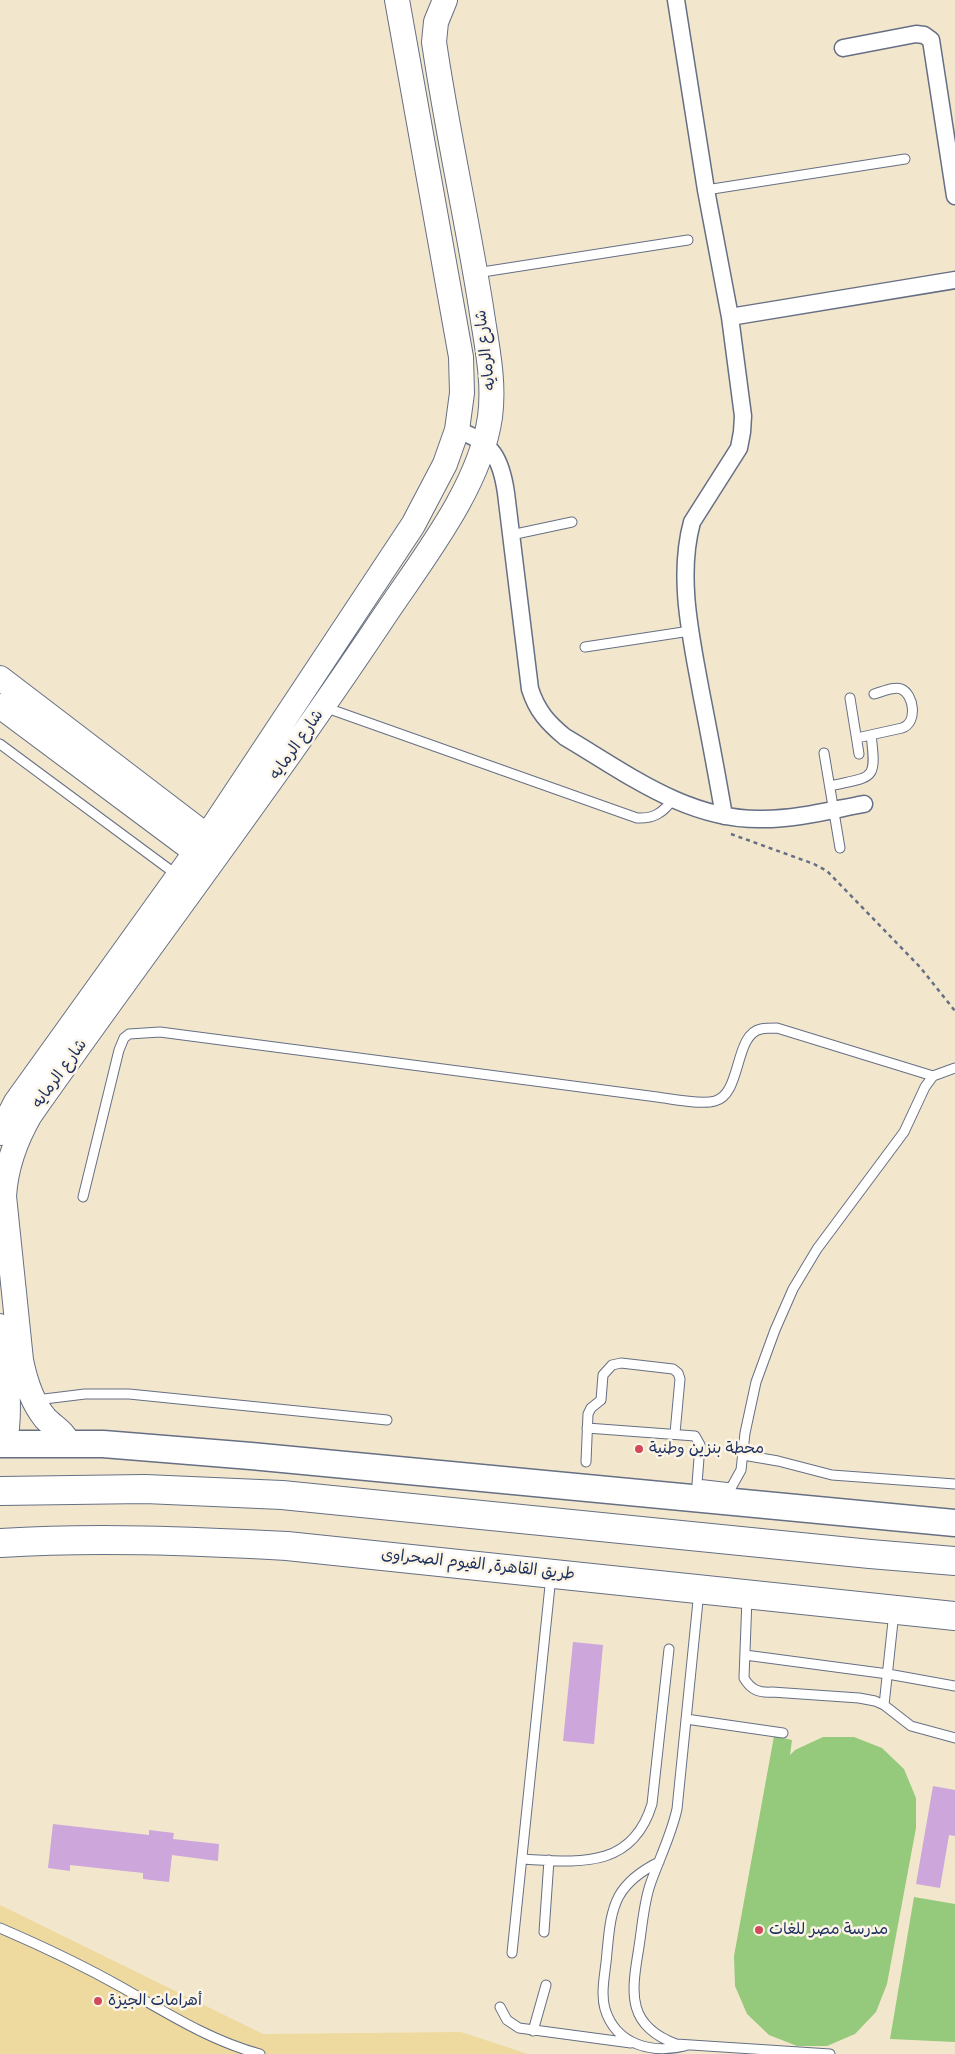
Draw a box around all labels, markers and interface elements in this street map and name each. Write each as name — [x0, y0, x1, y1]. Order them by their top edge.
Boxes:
street label: شارع الرمايه — [472, 309, 500, 391]
street label: شارع الرمايه — [266, 706, 328, 784]
street label: شارع الرمايه — [28, 1036, 92, 1112]
place label: محطة بنزين وطنية — [649, 1439, 764, 1459]
marker: محطة بنزين وطنية — [633, 1443, 645, 1455]
street label: طريق القاهرة, الفيوم الصحراوى — [380, 1545, 576, 1585]
place label: مدرسة مصر للغات — [769, 1920, 888, 1940]
marker: مدرسة مصر للغات — [753, 1924, 765, 1936]
place label: أهرامات الجيزة — [108, 1991, 202, 2011]
marker: أهرامات الجيزة — [92, 1995, 104, 2007]

